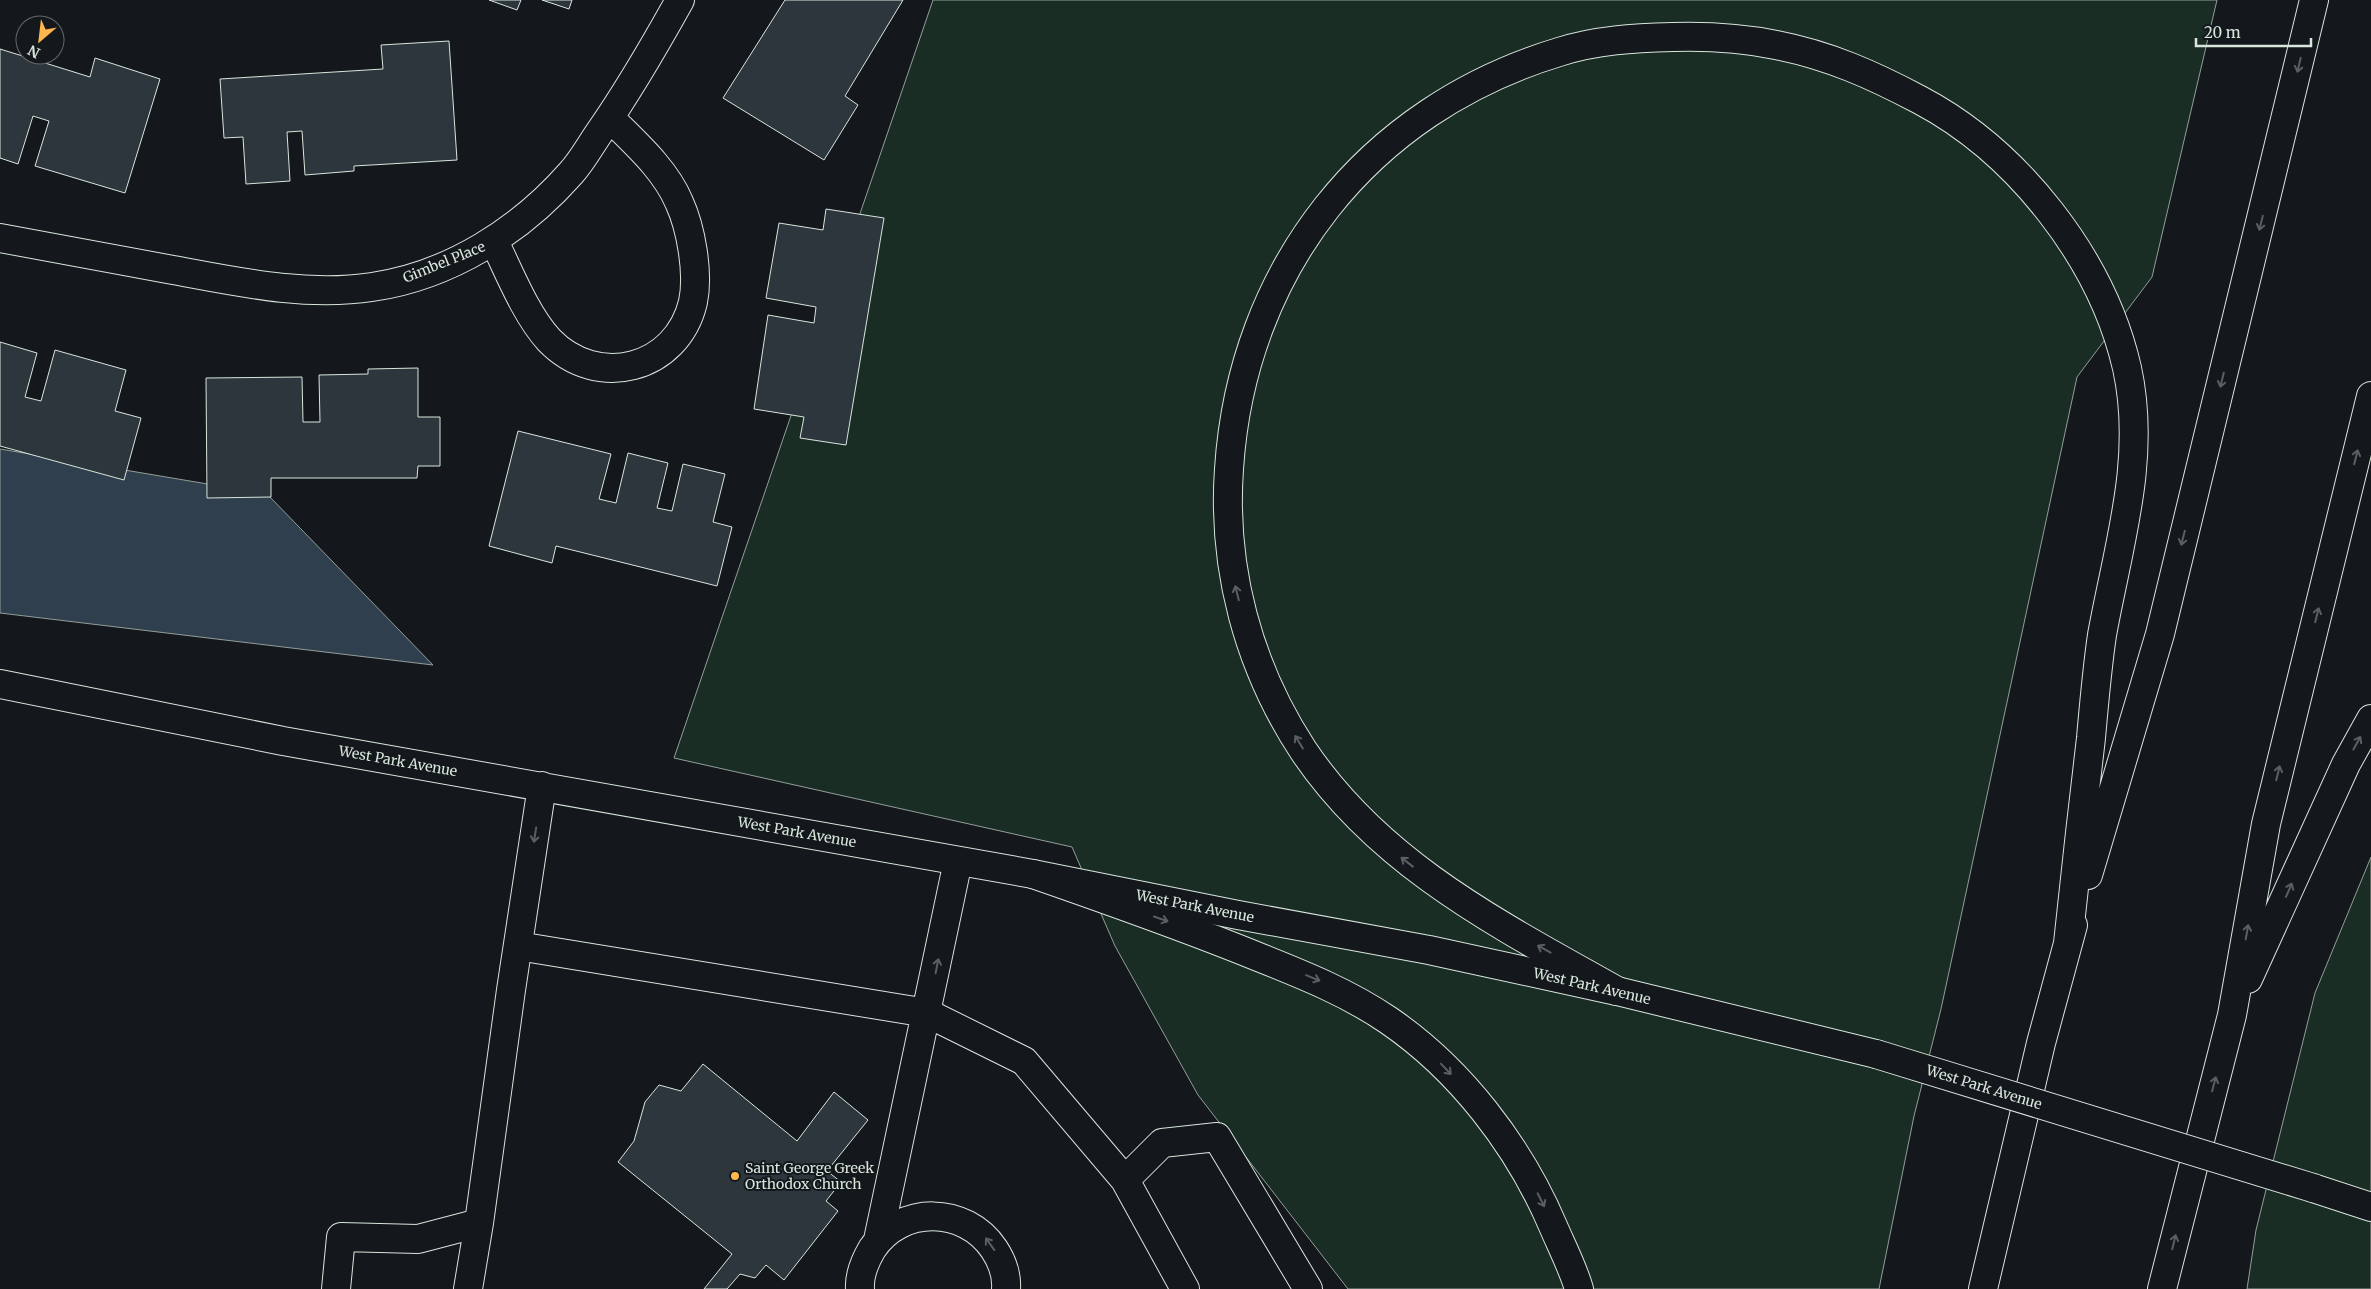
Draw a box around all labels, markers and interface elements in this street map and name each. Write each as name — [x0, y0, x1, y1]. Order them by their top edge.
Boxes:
north arrow — [15, 15, 65, 65]
scale bar — [2196, 15, 2311, 47]
text: 20 m — [2204, 23, 2241, 42]
text: N — [25, 41, 43, 62]
one-way arrow — [2294, 56, 2303, 72]
one-way arrow — [2256, 214, 2265, 230]
street label: Gimbel Place — [400, 237, 488, 287]
one-way arrow — [2217, 372, 2226, 388]
one-way arrow — [2352, 450, 2361, 466]
one-way arrow — [2178, 530, 2187, 546]
one-way arrow — [1232, 585, 1241, 601]
one-way arrow — [2313, 607, 2322, 623]
one-way arrow — [1293, 736, 1303, 750]
one-way arrow — [2353, 737, 2363, 751]
street label: West Park Avenue — [336, 742, 459, 780]
one-way arrow — [2274, 765, 2283, 781]
street label: West Park Avenue — [735, 813, 858, 851]
one-way arrow — [530, 826, 540, 842]
one-way arrow — [1401, 857, 1414, 868]
one-way arrow — [2284, 883, 2294, 898]
street label: West Park Avenue — [1133, 886, 1256, 926]
one-way arrow — [1153, 915, 1169, 924]
one-way arrow — [2242, 924, 2252, 940]
one-way arrow — [1537, 944, 1552, 954]
one-way arrow — [932, 958, 942, 974]
street label: West Park Avenue — [1531, 964, 1652, 1008]
one-way arrow — [1305, 975, 1320, 984]
street label: West Park Avenue — [1923, 1061, 2044, 1113]
one-way arrow — [1440, 1063, 1452, 1075]
one-way arrow — [2210, 1077, 2219, 1093]
place label: Saint George Greek Orthodox Church — [745, 1159, 874, 1193]
marker: Saint George Greek Orthodox Church — [729, 1170, 741, 1182]
one-way arrow — [1537, 1192, 1546, 1207]
one-way arrow — [2170, 1234, 2179, 1250]
one-way arrow — [985, 1237, 995, 1251]

